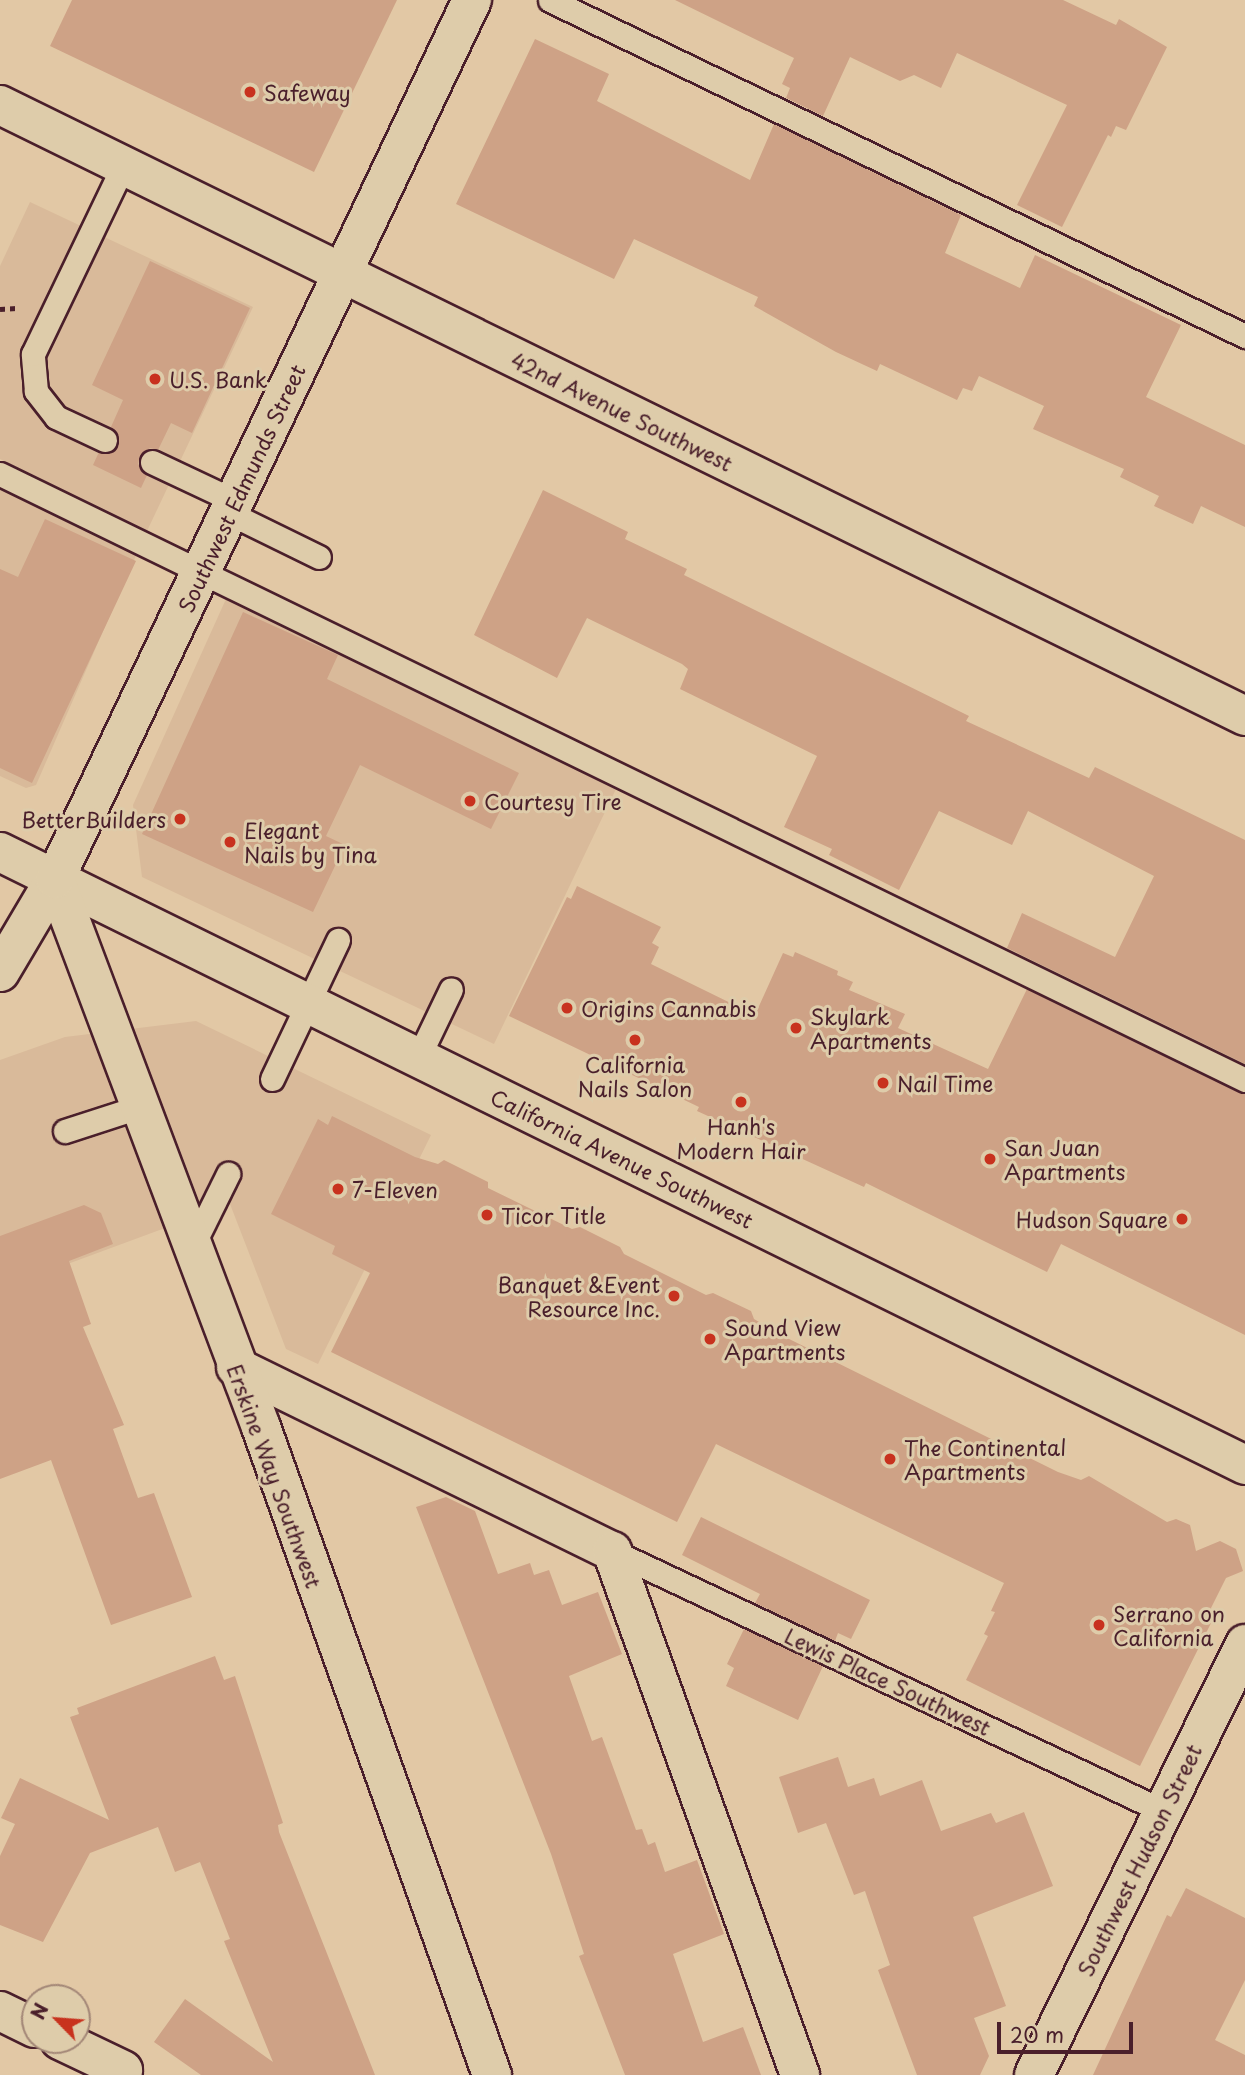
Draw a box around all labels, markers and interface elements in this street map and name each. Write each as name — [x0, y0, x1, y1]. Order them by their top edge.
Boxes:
place label: Safeway — [264, 79, 351, 105]
marker: Safeway — [242, 84, 258, 100]
street label: 42nd Avenue Southwest — [508, 347, 736, 475]
street label: Southwest Edmunds Street — [173, 360, 309, 616]
place label: U.S. Bank — [169, 366, 268, 392]
marker: U.S. Bank — [147, 371, 163, 387]
place label: Courtesy Tire — [484, 788, 622, 814]
marker: Courtesy Tire — [462, 793, 478, 809]
place label: BetterBuilders — [21, 806, 166, 832]
marker: BetterBuilders — [172, 811, 188, 827]
place label: Elegant Nails by Tina — [244, 817, 378, 867]
marker: Elegant Nails by Tina — [222, 834, 238, 850]
place label: Origins Cannabis — [581, 995, 757, 1021]
marker: Origins Cannabis — [559, 1000, 575, 1016]
place label: Skylark Apartments — [810, 1003, 931, 1053]
marker: Skylark Apartments — [788, 1020, 804, 1036]
marker: California Nails Salon — [627, 1032, 643, 1048]
place label: California Nails Salon — [578, 1051, 692, 1101]
place label: Nail Time — [897, 1070, 994, 1096]
marker: Nail Time — [875, 1075, 891, 1091]
street label: California Avenue Southwest — [486, 1083, 758, 1233]
marker: Hanh's Modern Hair — [733, 1094, 749, 1110]
place label: Hanh's Modern Hair — [676, 1113, 806, 1163]
place label: San Juan Apartments — [1004, 1134, 1125, 1184]
marker: San Juan Apartments — [982, 1151, 998, 1167]
place label: 7-Eleven — [352, 1176, 438, 1202]
marker: 7-Eleven — [330, 1181, 346, 1197]
place label: Ticor Title — [501, 1202, 605, 1228]
place label: Hudson Square — [1015, 1206, 1168, 1232]
marker: Ticor Title — [479, 1207, 495, 1223]
marker: Hudson Square — [1174, 1211, 1190, 1227]
place label: Banquet &Event Resource Inc. — [496, 1271, 660, 1321]
marker: Banquet &Event Resource Inc. — [666, 1288, 682, 1304]
place label: Sound View Apartments — [724, 1314, 845, 1364]
marker: Sound View Apartments — [702, 1331, 718, 1347]
street label: Erskine Way Southwest — [223, 1361, 327, 1591]
place label: The Continental Apartments — [904, 1434, 1068, 1484]
marker: The Continental Apartments — [882, 1451, 898, 1467]
place label: Serrano on California — [1113, 1600, 1224, 1650]
marker: Serrano on California — [1091, 1617, 1107, 1633]
street label: Lewis Place Southwest — [781, 1622, 995, 1740]
street label: Southwest Hudson Street — [1072, 1740, 1206, 1980]
north arrow — [21, 1984, 91, 2054]
text: N — [23, 1998, 55, 2024]
scale bar — [1000, 2008, 1136, 2052]
text: 20 m — [1010, 2018, 1064, 2050]

